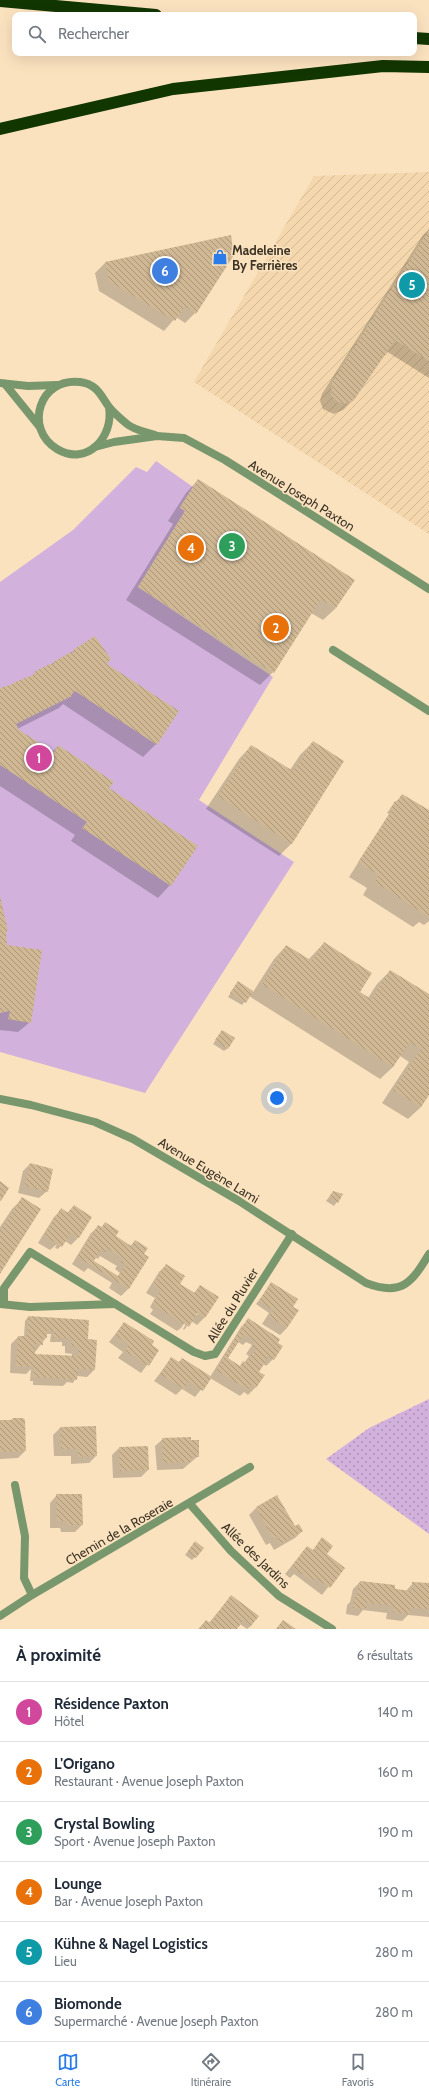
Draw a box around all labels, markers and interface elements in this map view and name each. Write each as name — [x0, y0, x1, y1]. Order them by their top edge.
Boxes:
search box — [12, 12, 417, 56]
icon: search — [26, 23, 48, 45]
text: Rechercher — [58, 25, 129, 43]
place label: Madeleine By Ferrières — [232, 242, 298, 273]
shop icon: Madeleine By Ferrières — [211, 248, 229, 266]
pin: 6 — [152, 256, 178, 286]
pin: 5 — [399, 270, 425, 300]
street label: Avenue Joseph Paxton — [246, 456, 358, 534]
pin: 3 — [219, 531, 245, 561]
pin: 4 — [178, 533, 204, 563]
pin: 2 — [263, 613, 289, 643]
pin: 1 — [26, 743, 52, 773]
your location — [267, 1088, 287, 1108]
street label: Avenue Eugène Lami — [156, 1134, 262, 1206]
street label: Allée du Pluvier — [203, 1264, 262, 1345]
street label: Chemin de la Roseraie — [62, 1494, 176, 1568]
street label: Allée des Jardins — [219, 1519, 294, 1592]
text: À proximité — [16, 1645, 101, 1665]
text: 6 résultats — [357, 1647, 413, 1663]
text: Résidence Paxton — [54, 1695, 169, 1713]
text: 1 — [27, 1704, 31, 1720]
text: 140 m — [378, 1704, 413, 1720]
text: Hôtel — [54, 1713, 84, 1729]
text: L'Origano — [54, 1755, 115, 1773]
text: 2 — [26, 1764, 32, 1780]
text: 160 m — [378, 1764, 413, 1780]
text: Restaurant · Avenue Joseph Paxton — [54, 1773, 244, 1789]
text: Crystal Bowling — [54, 1815, 154, 1833]
text: 3 — [25, 1824, 33, 1840]
text: 190 m — [378, 1824, 413, 1840]
text: Sport · Avenue Joseph Paxton — [54, 1833, 215, 1849]
text: Lounge — [54, 1875, 102, 1893]
text: 4 — [25, 1884, 33, 1900]
text: 190 m — [378, 1884, 413, 1900]
text: Bar · Avenue Joseph Paxton — [54, 1893, 203, 1909]
text: Kühne & Nagel Logistics — [54, 1935, 208, 1953]
text: 5 — [26, 1944, 32, 1960]
text: 280 m — [375, 1944, 413, 1960]
text: Lieu — [54, 1953, 77, 1969]
text: Biomonde — [54, 1995, 122, 2013]
text: 6 — [25, 2004, 33, 2020]
text: 280 m — [375, 2004, 413, 2020]
text: Supermarché · Avenue Joseph Paxton — [54, 2013, 259, 2029]
tab: Carte — [55, 2051, 80, 2089]
tab: Itinéraire — [191, 2051, 231, 2089]
tab: Favoris — [342, 2051, 374, 2089]

